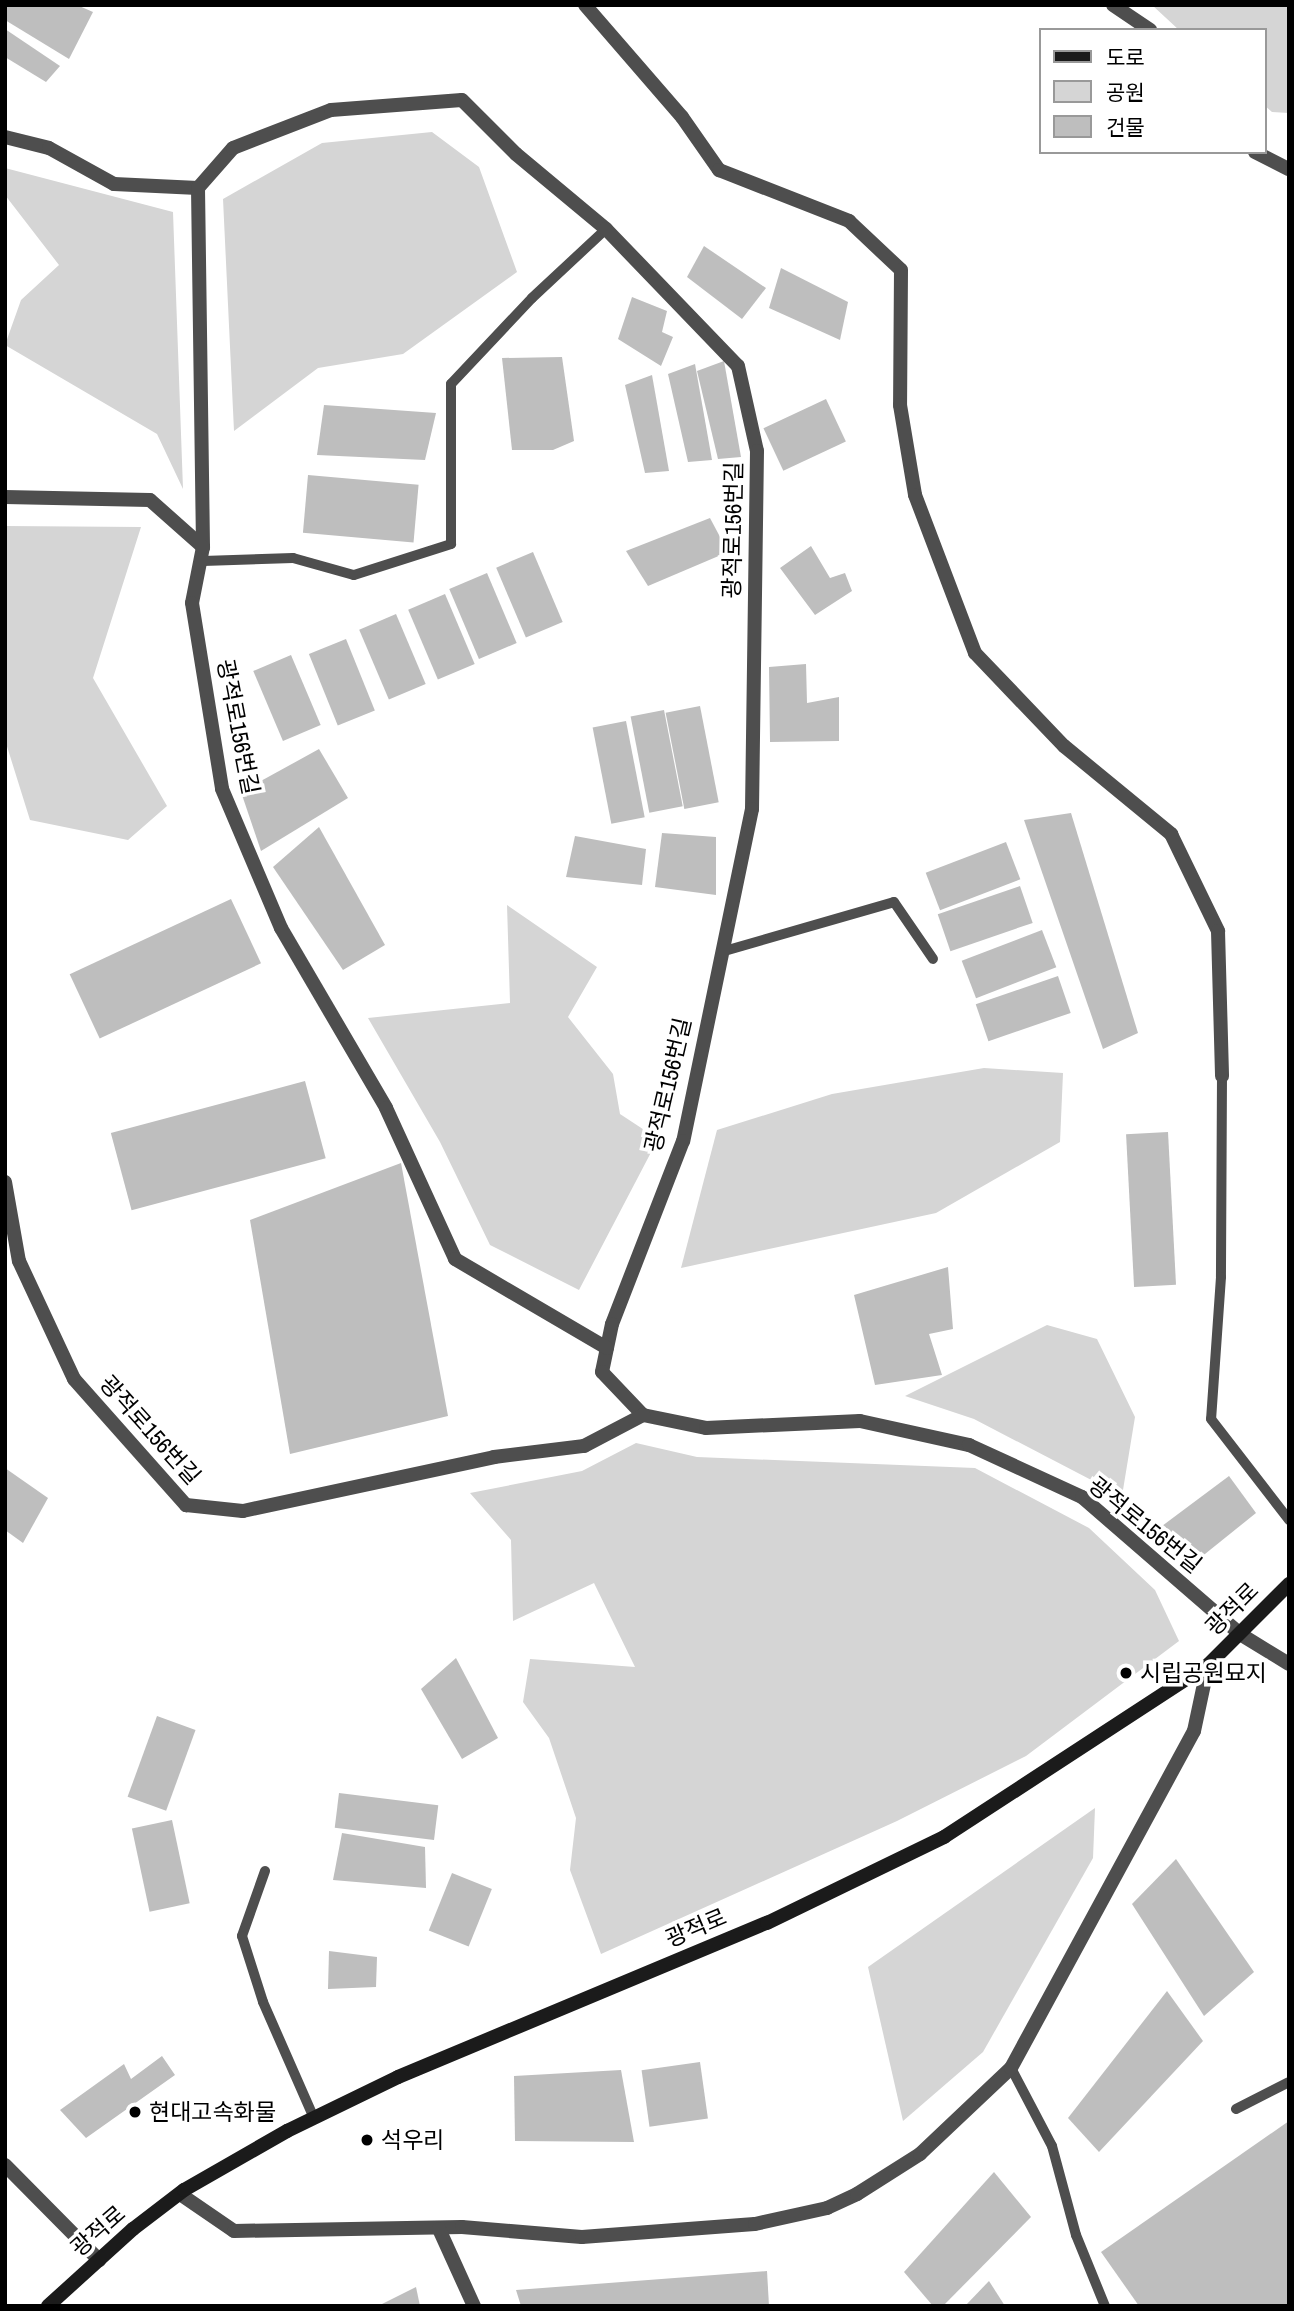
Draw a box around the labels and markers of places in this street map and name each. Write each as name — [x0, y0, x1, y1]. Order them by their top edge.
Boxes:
place label: 시립공원묘지 — [1140, 1659, 1267, 1687]
marker: 시립공원묘지 — [1118, 1665, 1134, 1681]
place label: 현대고속화물 — [149, 2098, 276, 2126]
marker: 현대고속화물 — [127, 2104, 143, 2120]
place label: 석우리 — [381, 2126, 444, 2154]
marker: 석우리 — [359, 2132, 375, 2148]

